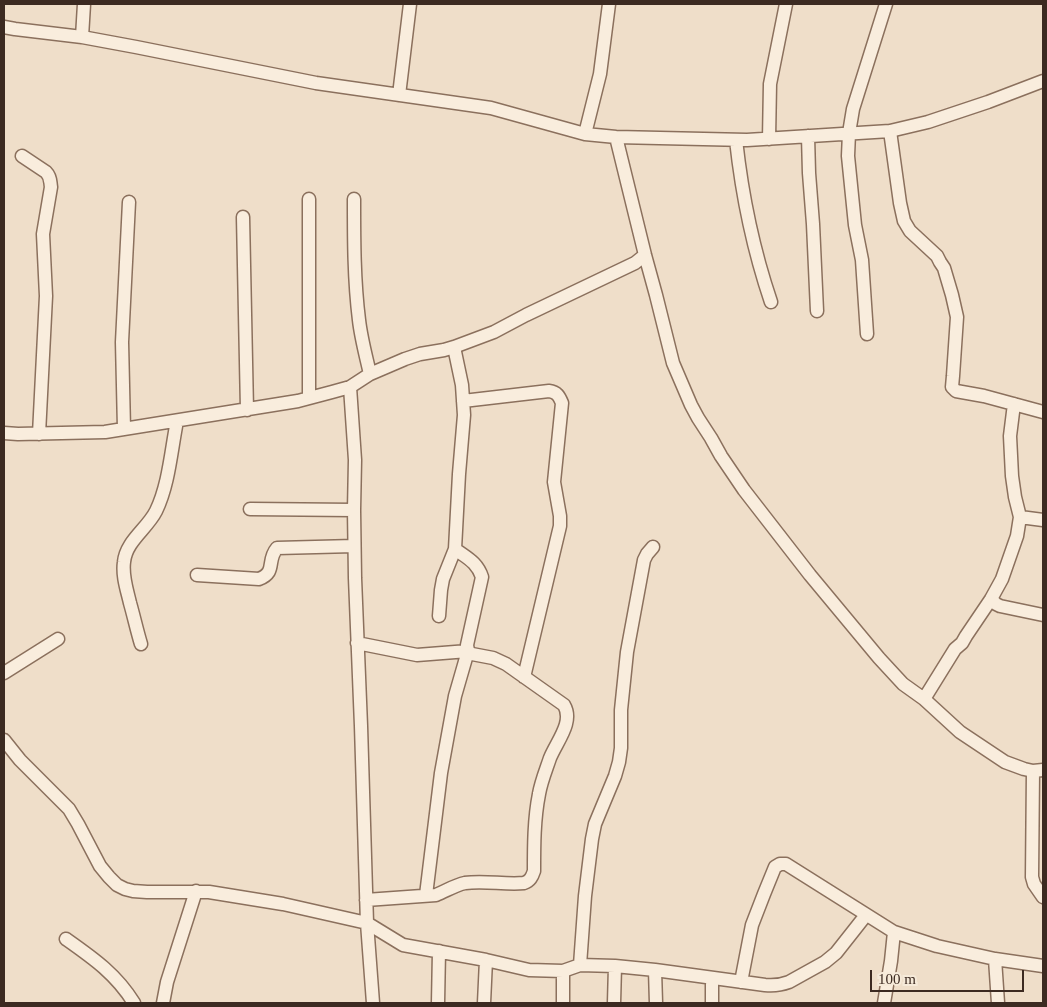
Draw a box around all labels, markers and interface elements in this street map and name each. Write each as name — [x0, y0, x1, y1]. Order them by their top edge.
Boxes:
scale bar — [872, 960, 1026, 992]
text: 100 m — [878, 971, 916, 987]

